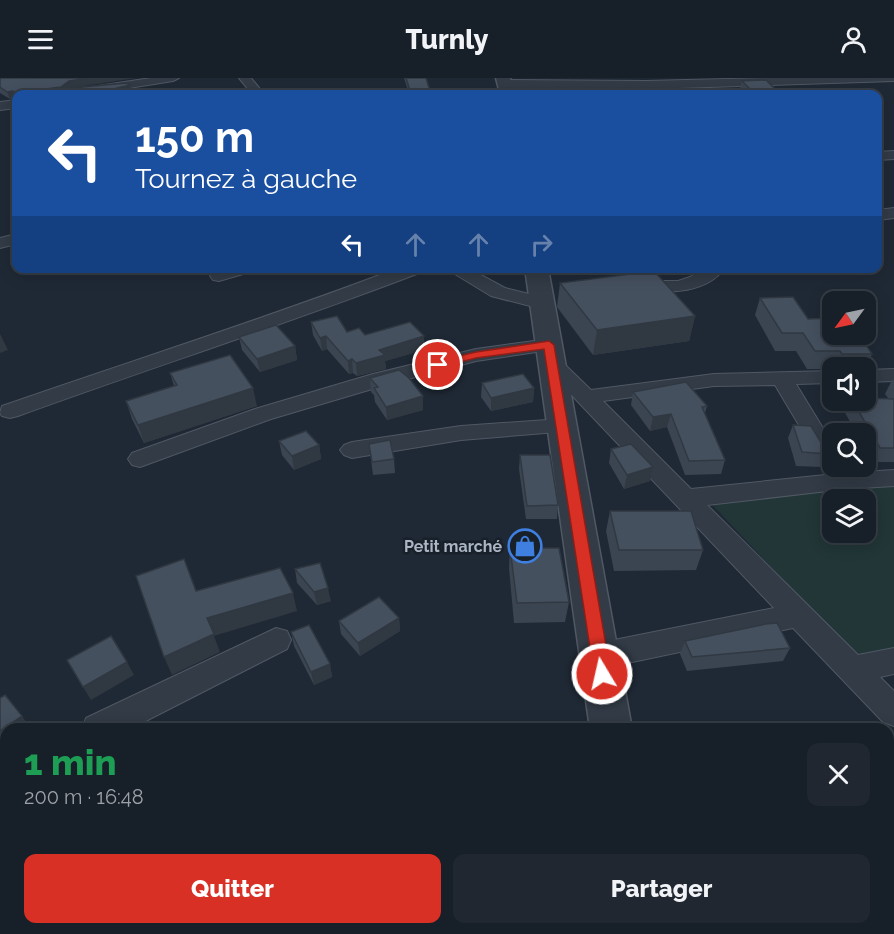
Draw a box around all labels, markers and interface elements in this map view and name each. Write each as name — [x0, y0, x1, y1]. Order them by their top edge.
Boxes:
icon: menu — [24, 23, 57, 56]
icon: person — [837, 23, 870, 56]
text: Turnly — [406, 24, 488, 55]
text: 150 m — [135, 113, 254, 162]
icon: left — [36, 114, 114, 192]
text: Tournez à gauche — [135, 163, 357, 194]
icon: left — [336, 228, 369, 261]
icon: ahead — [399, 228, 432, 261]
icon: ahead — [462, 228, 495, 261]
icon: right — [525, 228, 558, 261]
north arrow — [822, 291, 876, 345]
map controls — [822, 291, 876, 543]
pin — [412, 339, 463, 390]
icon: arrive — [421, 348, 454, 381]
button: sound — [822, 357, 876, 411]
button: search — [822, 423, 876, 477]
button: layers — [822, 489, 876, 543]
shop icon: Petit marché — [507, 528, 543, 564]
place label: Petit marché — [404, 537, 502, 556]
position arrow — [570, 642, 634, 706]
text: 1 min — [24, 741, 116, 783]
button: close — [807, 743, 870, 806]
text: 200 m · 16:48 — [24, 785, 144, 809]
button: Quitter — [24, 854, 441, 923]
button: Partager — [453, 854, 870, 923]

